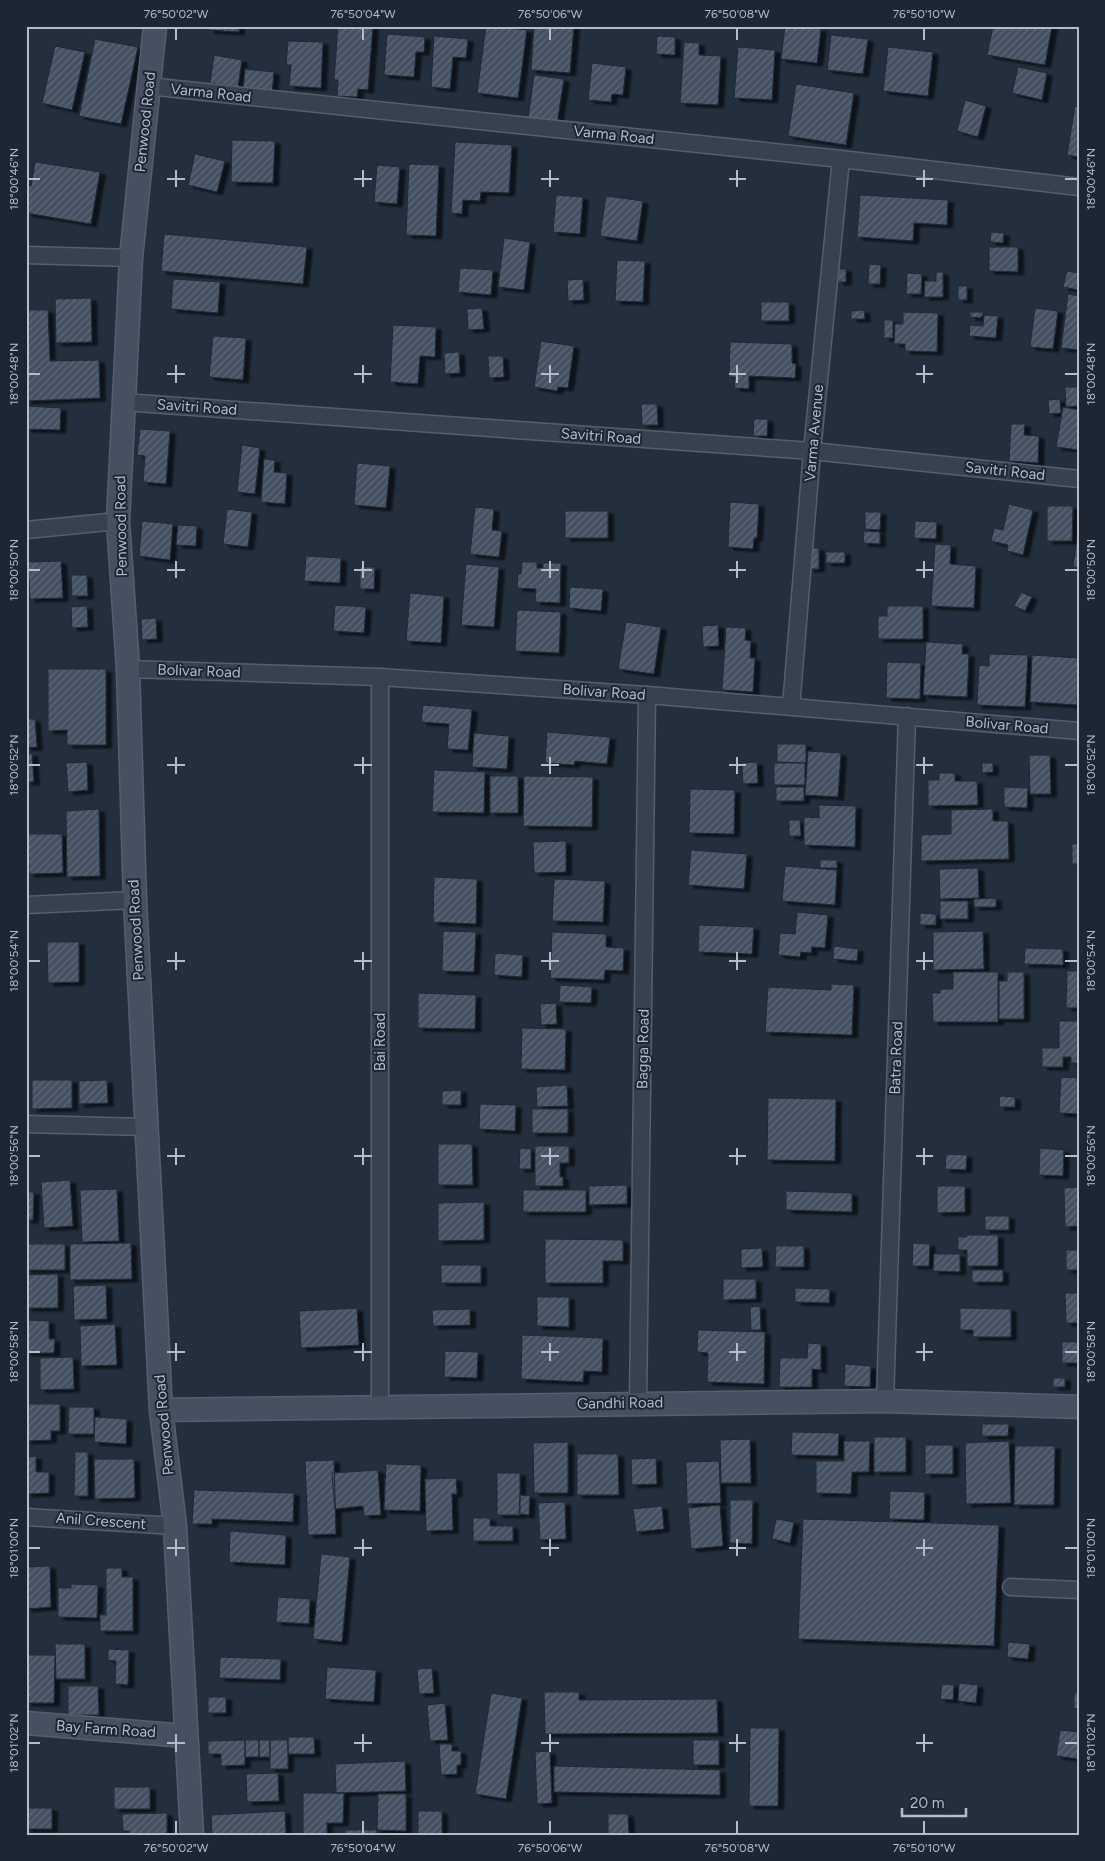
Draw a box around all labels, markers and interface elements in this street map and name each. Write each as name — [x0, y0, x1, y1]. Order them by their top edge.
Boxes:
text: 76°50'02"W — [144, 7, 209, 21]
text: 76°50'04"W — [330, 7, 396, 21]
text: 76°50'06"W — [518, 7, 583, 21]
text: 76°50'08"W — [704, 7, 770, 21]
text: 76°50'10"W — [893, 7, 956, 21]
street label: Penwood Road — [131, 71, 159, 173]
street label: Varma Road — [170, 80, 252, 106]
street label: Varma Road — [573, 122, 655, 148]
text: 18°00'46"N — [7, 148, 21, 210]
text: 18°00'46"N — [1084, 148, 1098, 210]
text: 18°00'48"N — [7, 343, 21, 405]
text: 18°00'48"N — [1084, 343, 1098, 405]
street label: Varma Avenue — [801, 384, 827, 482]
street label: Savitri Road — [156, 395, 238, 419]
street label: Savitri Road — [560, 424, 642, 448]
street label: Savitri Road — [964, 458, 1046, 484]
street label: Penwood Road — [111, 475, 131, 577]
text: 18°00'50"N — [7, 539, 21, 601]
text: 18°00'50"N — [1084, 539, 1098, 601]
street label: Bolivar Road — [157, 661, 241, 681]
street label: Bolivar Road — [562, 680, 646, 704]
street label: Bolivar Road — [965, 712, 1049, 738]
text: 18°00'52"N — [7, 734, 21, 796]
text: 18°00'52"N — [1084, 734, 1098, 796]
street label: Penwood Road — [124, 879, 148, 981]
text: 18°00'54"N — [7, 930, 21, 992]
text: 18°00'54"N — [1084, 930, 1098, 992]
street label: Bagga Road — [633, 1009, 653, 1089]
street label: Bai Road — [371, 1013, 389, 1071]
street label: Batra Road — [886, 1021, 906, 1095]
text: 18°00'56"N — [7, 1125, 21, 1187]
text: 18°00'56"N — [1084, 1125, 1098, 1187]
text: 18°00'58"N — [7, 1321, 21, 1383]
text: 18°00'58"N — [1084, 1321, 1098, 1383]
street label: Penwood Road — [151, 1374, 177, 1476]
street label: Gandhi Road — [577, 1393, 663, 1413]
street label: Anil Crescent — [55, 1509, 147, 1533]
text: 18°01'00"N — [7, 1518, 21, 1578]
text: 18°01'00"N — [1084, 1518, 1098, 1578]
text: 18°01'02"N — [7, 1713, 21, 1773]
text: 18°01'02"N — [1084, 1713, 1098, 1773]
street label: Bay Farm Road — [55, 1717, 157, 1741]
scale bar — [902, 1786, 966, 1818]
text: 20 m — [910, 1794, 944, 1812]
text: 76°50'02"W — [144, 1841, 209, 1855]
text: 76°50'04"W — [330, 1841, 396, 1855]
text: 76°50'06"W — [518, 1841, 583, 1855]
text: 76°50'08"W — [704, 1841, 770, 1855]
text: 76°50'10"W — [893, 1841, 956, 1855]

